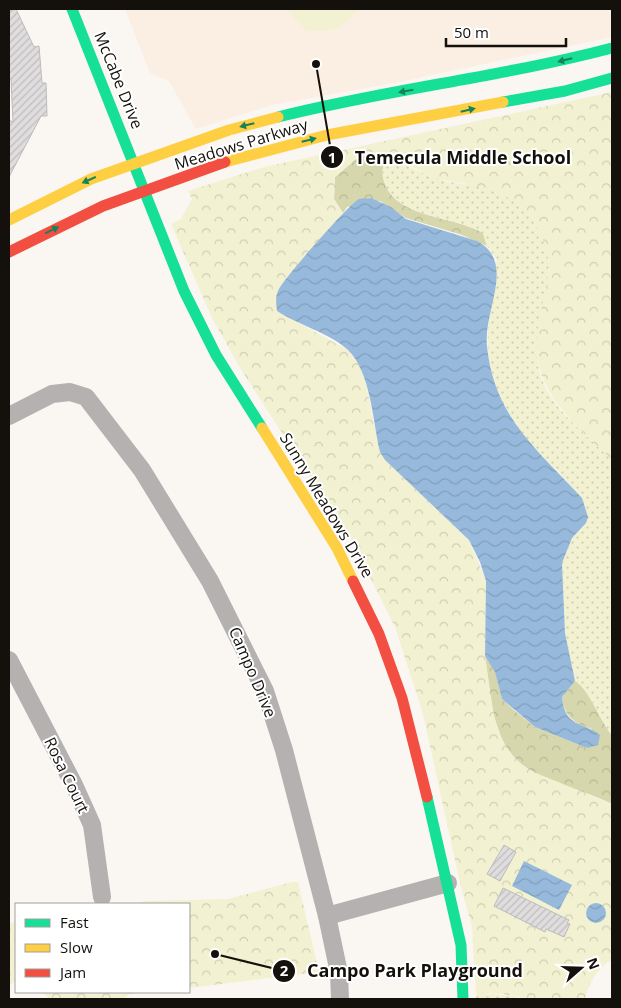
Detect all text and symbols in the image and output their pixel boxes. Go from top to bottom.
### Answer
scale bar [446,15,566,47]
text: 50 m [454,22,489,42]
street label: McCabe Drive [89,28,149,132]
one-way arrow [558,56,573,64]
one-way arrow [397,88,413,96]
one-way arrow [461,106,476,114]
street label: Meadows Parkway [172,113,311,175]
one-way arrow [239,121,254,129]
one-way arrow [301,136,316,144]
callout: Temecula Middle School [320,141,581,174]
text: Temecula Middle School [355,145,571,169]
text: 1 [328,147,336,167]
one-way arrow [82,177,96,185]
one-way arrow [45,226,60,235]
street label: Sunny Meadows Drive [275,428,379,582]
street label: Campo Drive [224,623,282,721]
street label: Rosa Court [39,733,95,817]
legend [15,903,190,993]
text: Fast [60,912,89,932]
text: Slow [60,937,93,957]
north arrow [556,943,606,993]
callout: Campo Park Playground [272,954,532,987]
text: N [583,955,605,972]
text: Campo Park Playground [307,958,523,982]
text: 2 [280,960,289,980]
text: Jam [58,962,86,982]

